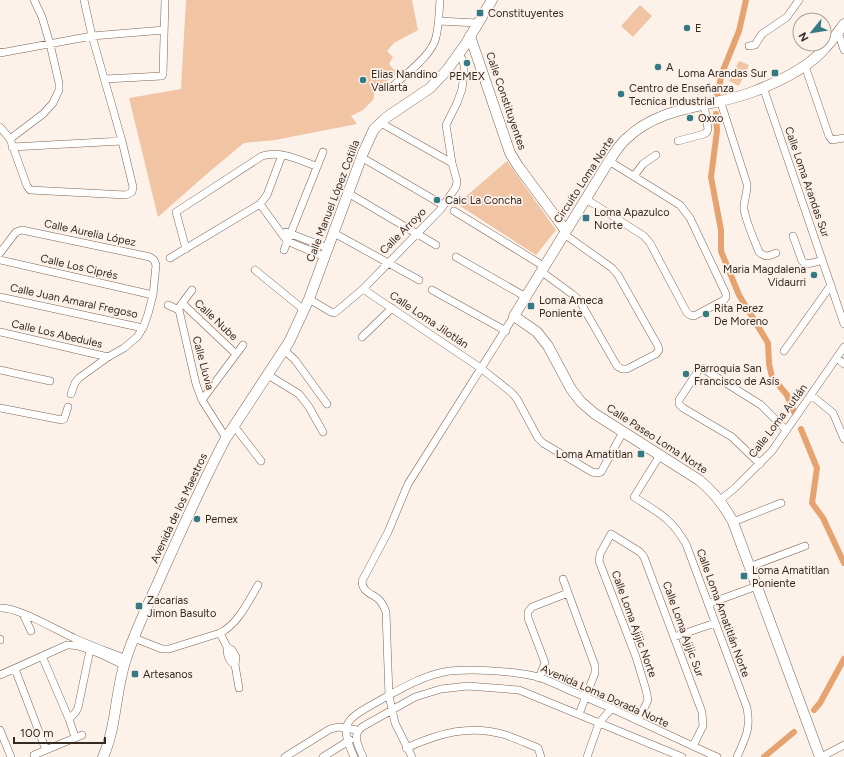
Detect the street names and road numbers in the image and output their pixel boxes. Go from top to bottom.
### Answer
street label: Calle Constituyentes [483,50,529,152]
street label: Calle Loma Arandas Sur [782,125,832,239]
street label: Circuito Loma Norte [551,134,617,226]
street label: Calle Manuel López Cotilla [304,138,362,264]
street label: Calle Arroyo [377,205,429,257]
street label: Calle Aurelia López [43,217,137,249]
street label: Calle Los Ciprés [39,252,119,282]
street label: Calle Juan Amaral Fregoso [9,281,139,321]
street label: Calle Loma Jilotlán [387,289,471,351]
street label: Calle Nube [192,297,240,343]
street label: Calle Los Abedules [10,317,104,351]
street label: Calle Lluvia [190,335,216,391]
street label: Calle Loma Autlán [746,382,810,460]
street label: Calle Paseo Loma Norte [604,401,710,477]
street label: Avenida de los Maestros [148,451,210,565]
street label: Calle Loma Amatitlán Norte [694,547,752,679]
street label: Calle Loma Ajijic Norte [609,569,659,679]
street label: Calle Loma Ajijic Sur [660,579,706,679]
street label: Avenida Loma Dorada Norte [539,662,671,730]

